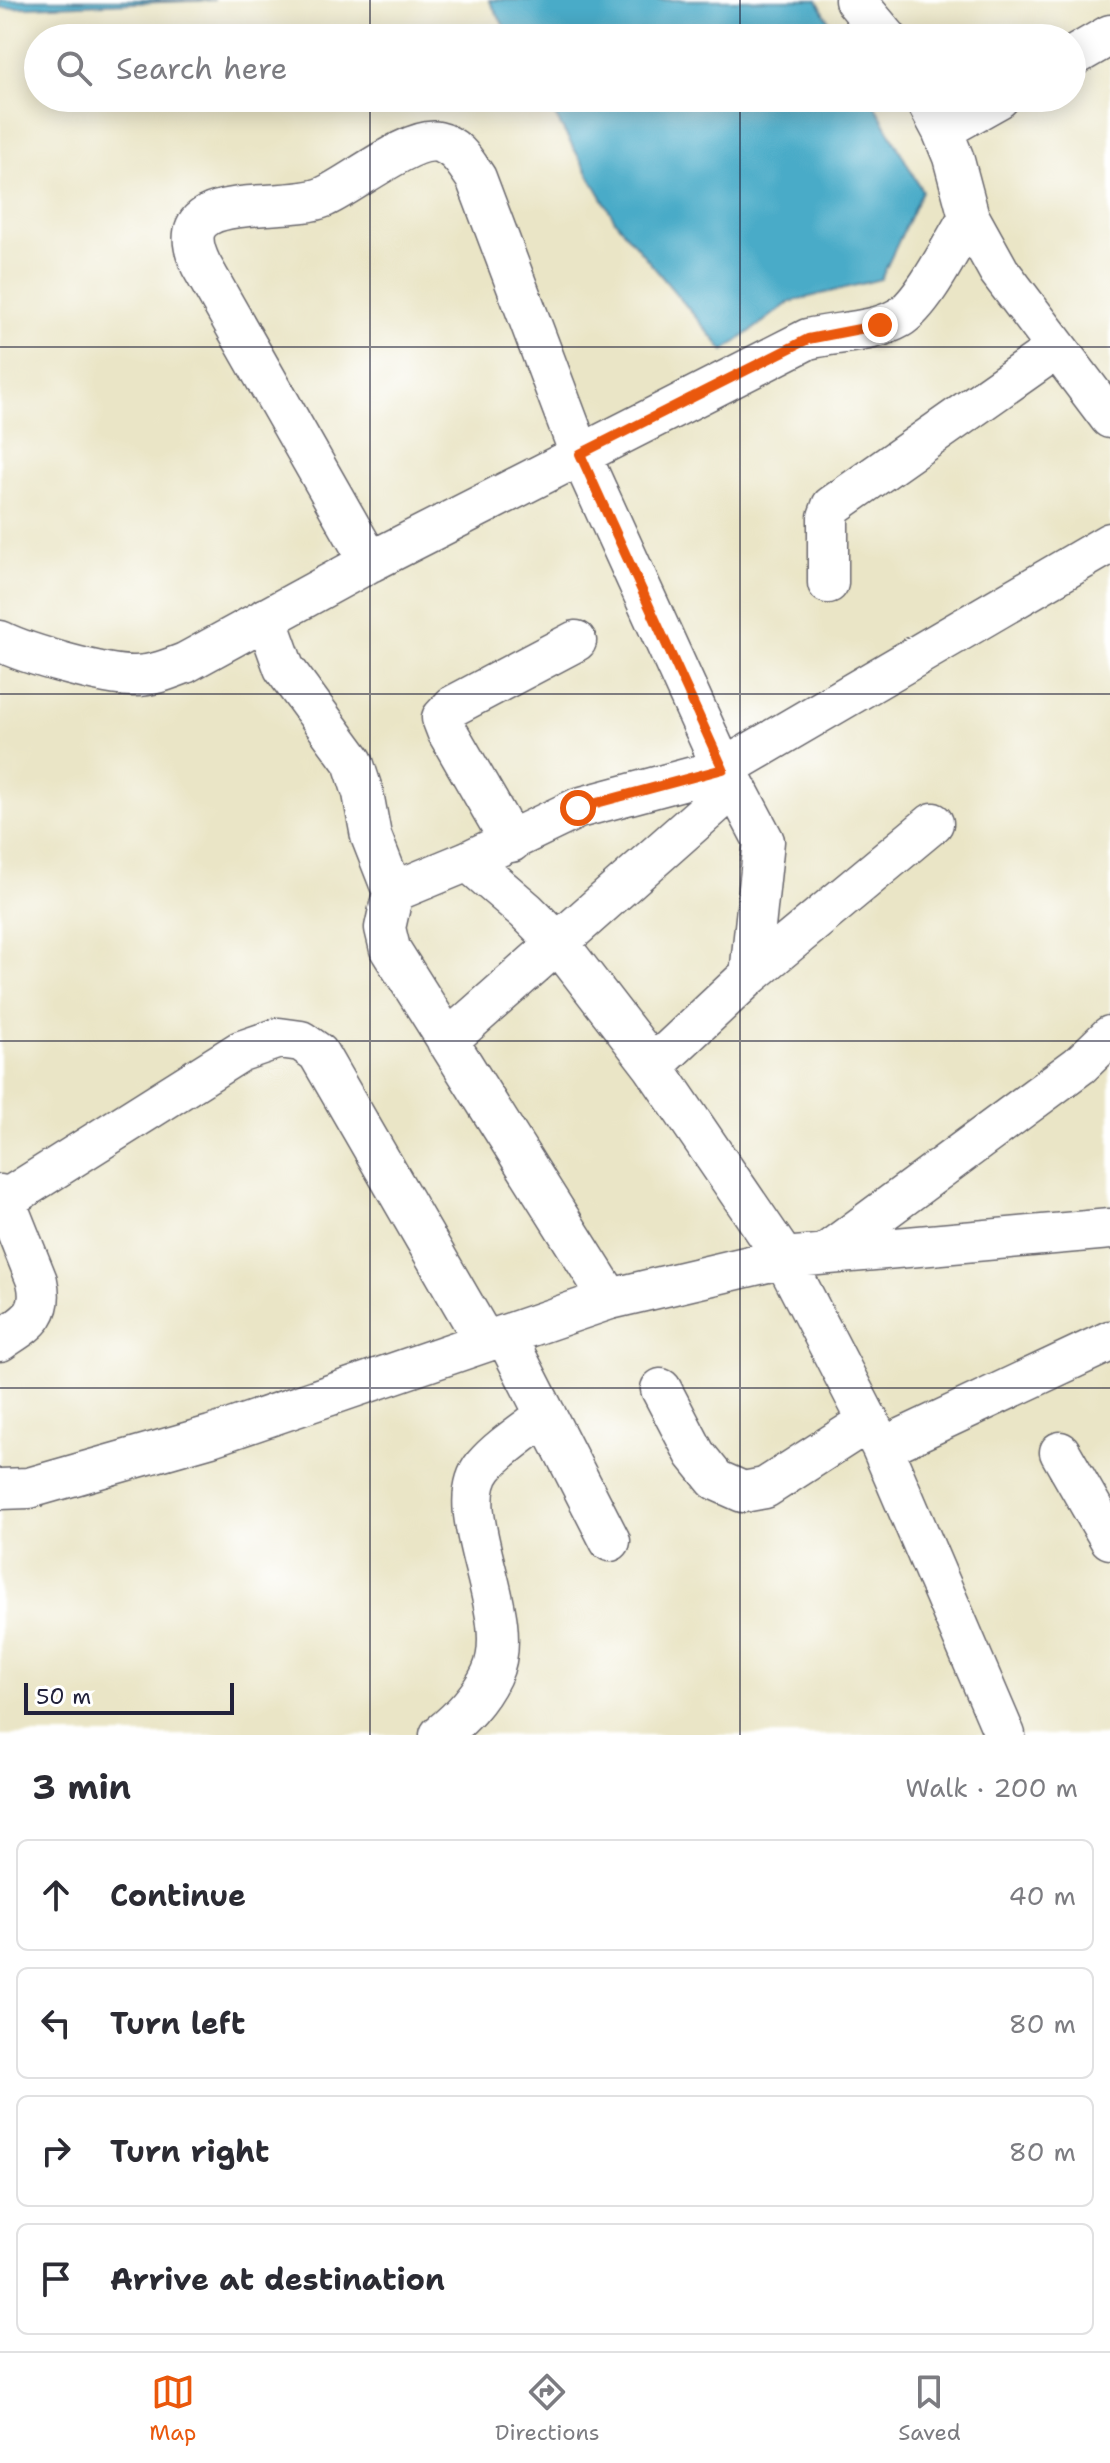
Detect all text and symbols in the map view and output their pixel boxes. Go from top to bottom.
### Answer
search box [24,24,1086,112]
icon: search [52,46,96,90]
text: Search here [116,48,287,89]
route end [862,307,898,343]
route start [560,790,596,826]
scale bar [24,1679,234,1715]
text: 50 m [36,1682,91,1711]
text: 3 min [32,1764,131,1810]
text: Walk · 200 m [905,1770,1078,1805]
icon: ahead [34,1873,78,1917]
text: Continue [110,1875,246,1916]
text: 40 m [1009,1878,1076,1913]
icon: left [34,2001,78,2045]
text: Turn left [110,2003,245,2044]
text: 80 m [1009,2006,1076,2041]
icon: right [34,2129,78,2173]
text: Turn right [110,2131,269,2172]
text: 80 m [1009,2134,1076,2169]
icon: arrive [34,2257,78,2301]
text: Arrive at destination [110,2259,445,2300]
tab: Map [149,2370,196,2447]
tab: Directions [495,2370,600,2447]
tab: Saved [898,2370,961,2447]

